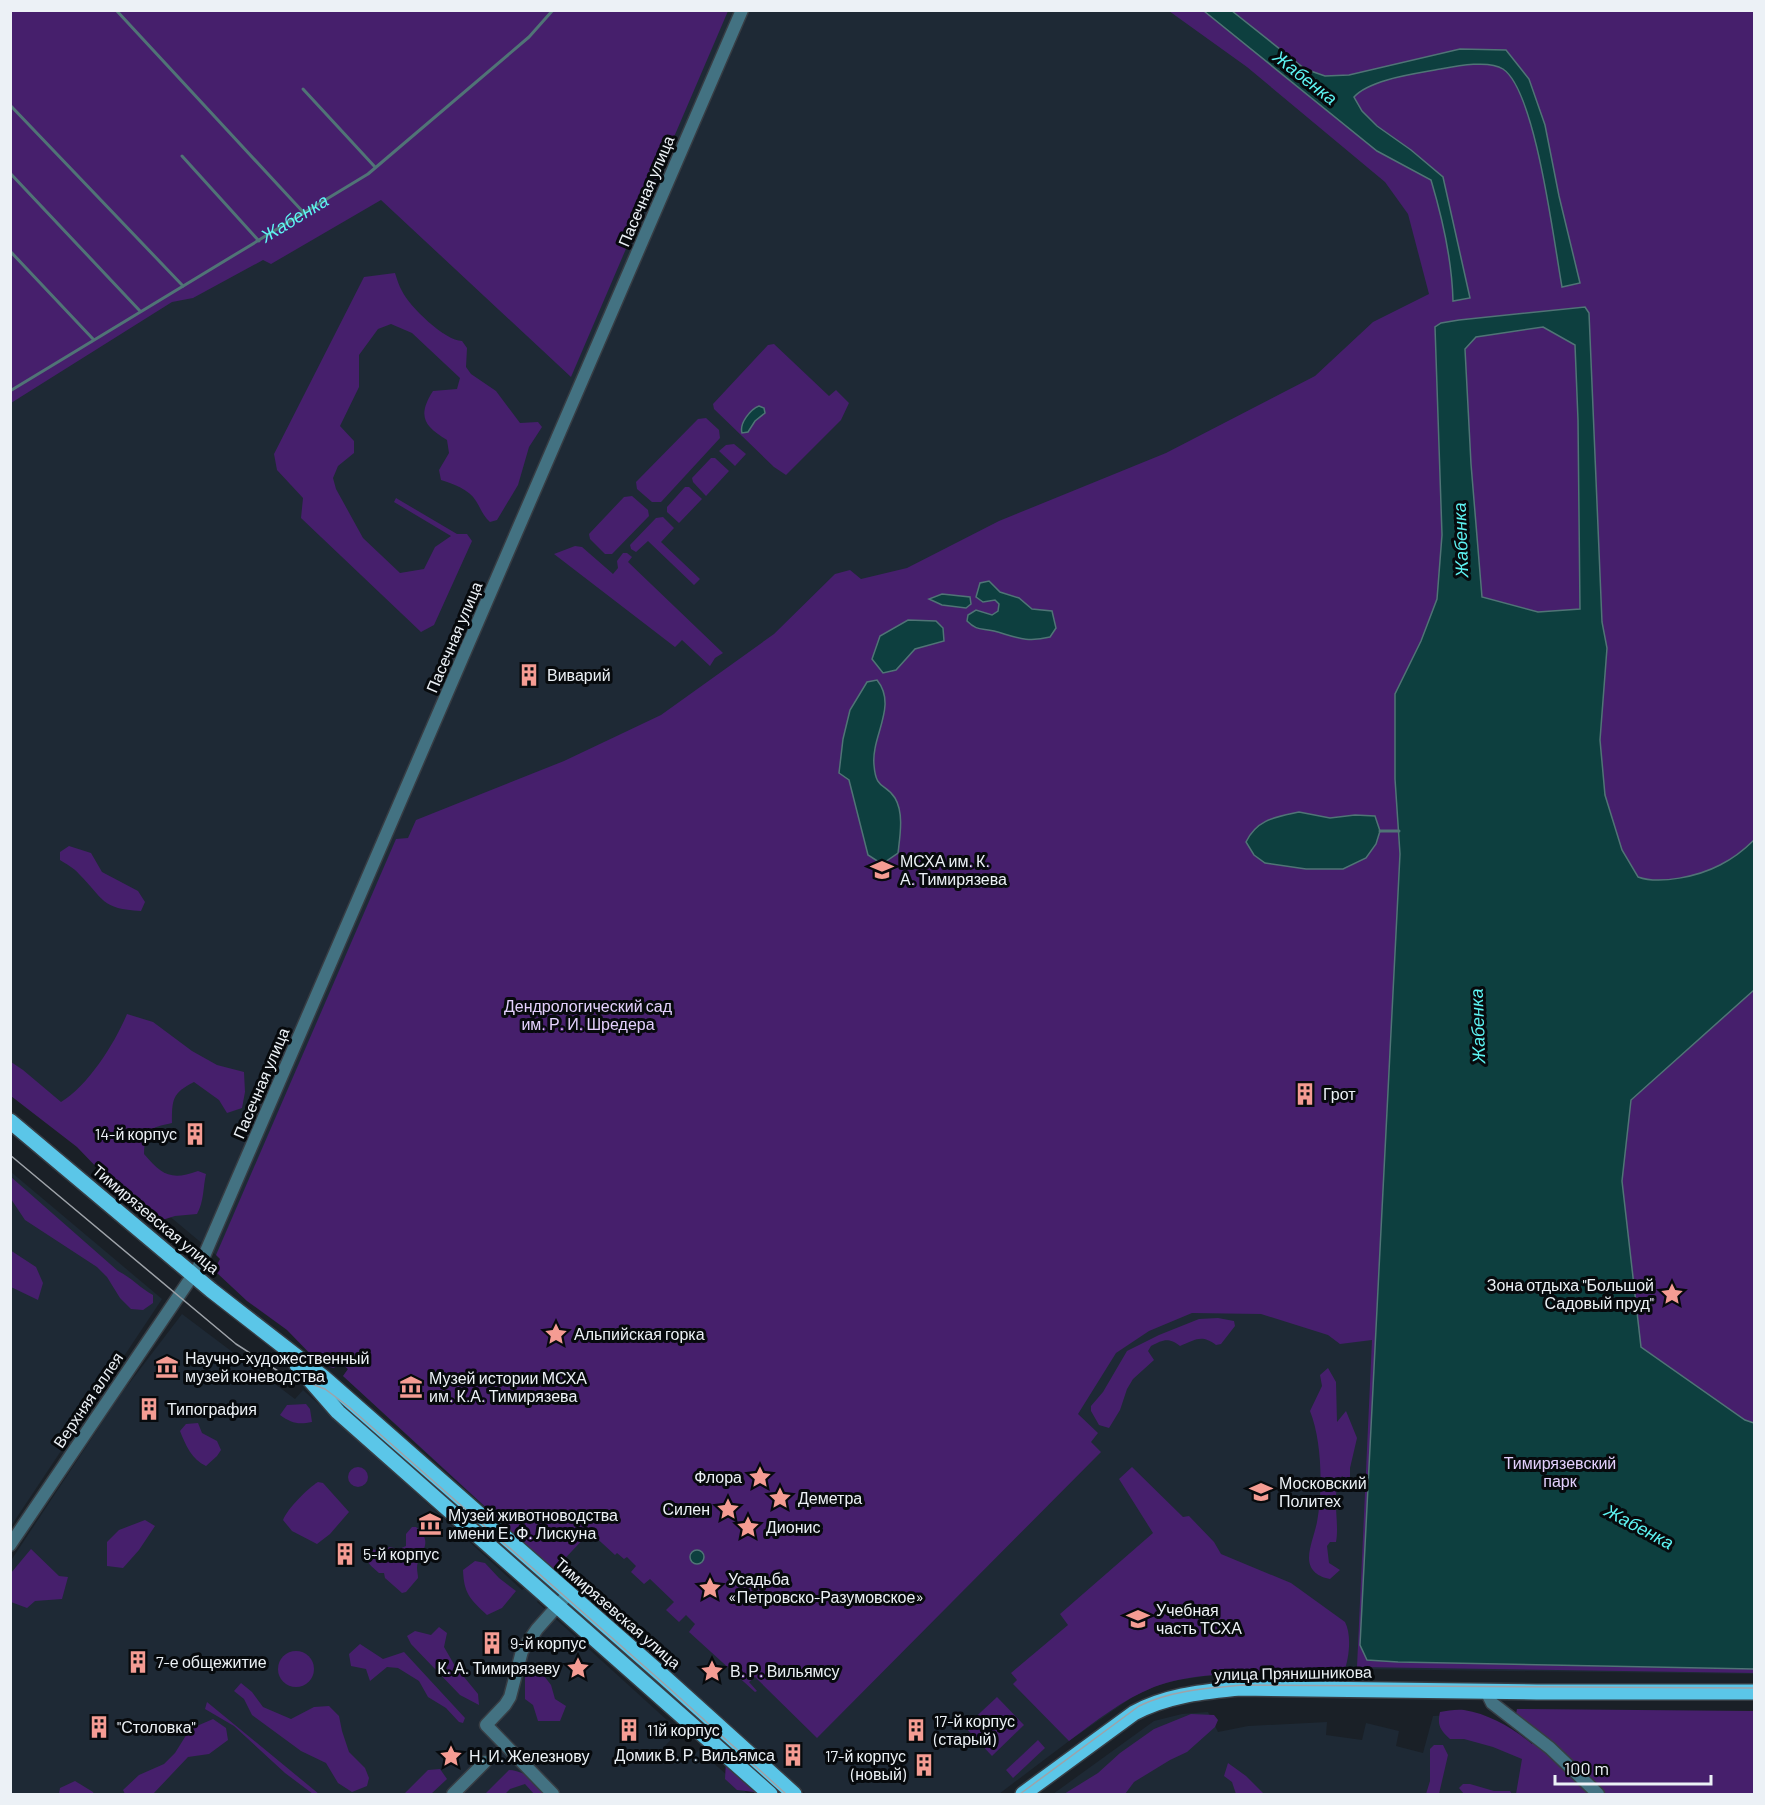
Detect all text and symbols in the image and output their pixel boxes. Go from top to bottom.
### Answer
water label: Жабенка [1268,45,1342,109]
street label: Пасечная улица [614,132,678,249]
water label: Жабенка [256,189,332,247]
water label: Жабенка [1448,502,1472,579]
street label: Пасечная улица [422,578,486,695]
building icon: Виварий [516,662,542,688]
place label: Виварий [547,665,611,684]
place label: МСХА им. К. А. Тимирязева [900,851,1007,888]
school or university icon: МСХА им. К. А. Тимирязева [869,857,895,883]
water label: Жабенка [1465,988,1489,1065]
park label: Дендрологический сад им. Р. И. Шредера [504,996,673,1033]
street label: Пасечная улица [229,1024,293,1141]
building icon: Грот [1292,1081,1318,1107]
place label: Грот [1323,1084,1356,1103]
building icon: 14-й корпус [182,1121,208,1147]
place label: 14-й корпус [95,1124,177,1143]
street label: Тимирязевская улица [89,1160,224,1277]
place label: Зона отдыха "Большой Садовый пруд" [1487,1275,1654,1312]
place icon: Зона отдыха "Большой Садовый пруд" [1659,1281,1685,1307]
place icon: Альпийская горка [543,1321,569,1347]
place label: Альпийская горка [574,1324,705,1343]
street label: Верхняя аллея [49,1348,126,1451]
place label: Научно-художественный музей коневодства [185,1348,369,1385]
museum icon: Научно-художественный музей коневодства [154,1354,180,1380]
place label: Музей истории МСХА им. К.А. Тимирязева [429,1368,587,1405]
museum icon: Музей истории МСХА им. К.А. Тимирязева [398,1374,424,1400]
building icon: Типография [136,1396,162,1422]
place label: Типография [167,1399,257,1418]
park label: Тимирязевский парк [1504,1453,1616,1490]
place icon: Флора [747,1464,773,1490]
place label: Флора [694,1467,742,1486]
place label: Московский Политех [1279,1473,1367,1510]
school or university icon: Московский Политех [1248,1479,1274,1505]
place icon: Деметра [767,1485,793,1511]
place label: Деметра [798,1488,862,1507]
place icon: Силен [715,1496,741,1522]
water label: Жабенка [1600,1498,1678,1553]
place label: Силен [662,1499,710,1518]
place label: Музей животноводства имени Е. Ф. Лискуна [448,1505,618,1542]
museum icon: Музей животноводства имени Е. Ф. Лискуна [417,1511,443,1537]
place icon: Дионис [735,1514,761,1540]
place label: Дионис [766,1517,820,1536]
building icon: 5-й корпус [332,1541,358,1567]
place label: 5-й корпус [363,1544,439,1563]
street label: Тимирязевская улица [552,1553,685,1672]
place label: Усадьба «Петровско-Разумовское» [728,1569,924,1606]
place icon: Усадьба «Петровско-Разумовское» [697,1575,723,1601]
place label: Учебная часть ТСХА [1156,1600,1242,1637]
school or university icon: Учебная часть ТСХА [1125,1606,1151,1632]
building icon: 9-й корпус [479,1630,505,1656]
place label: 9-й корпус [510,1633,586,1652]
building icon: 7-е общежитие [125,1649,151,1675]
place label: 7-е общежитие [156,1652,267,1671]
place icon: К. А. Тимирязеву [565,1655,591,1681]
place label: К. А. Тимирязеву [437,1658,560,1677]
place icon: В. Р. Вильямсу [699,1658,725,1684]
place label: В. Р. Вильямсу [730,1661,840,1680]
street label: улица Прянишникова [1214,1662,1372,1683]
place label: 17-й корпус (старый) [933,1711,1015,1748]
building icon: "Столовка" [86,1714,112,1740]
place label: "Столовка" [117,1717,196,1736]
building icon: 11й корпус [616,1717,642,1743]
building icon: 17-й корпус (старый) [903,1717,929,1743]
place label: 11й корпус [647,1720,720,1739]
building icon: Домик В. Р. Вильямса [780,1742,806,1768]
place icon: Н. И. Железнову [438,1743,464,1769]
place label: Домик В. Р. Вильямса [614,1745,775,1764]
place label: Н. И. Железнову [469,1746,589,1765]
place label: 17-й корпус (новый) [825,1746,907,1783]
scale bar [1555,1748,1711,1786]
building icon: 17-й корпус (новый) [911,1752,937,1778]
text: 100 m [1564,1757,1609,1779]

